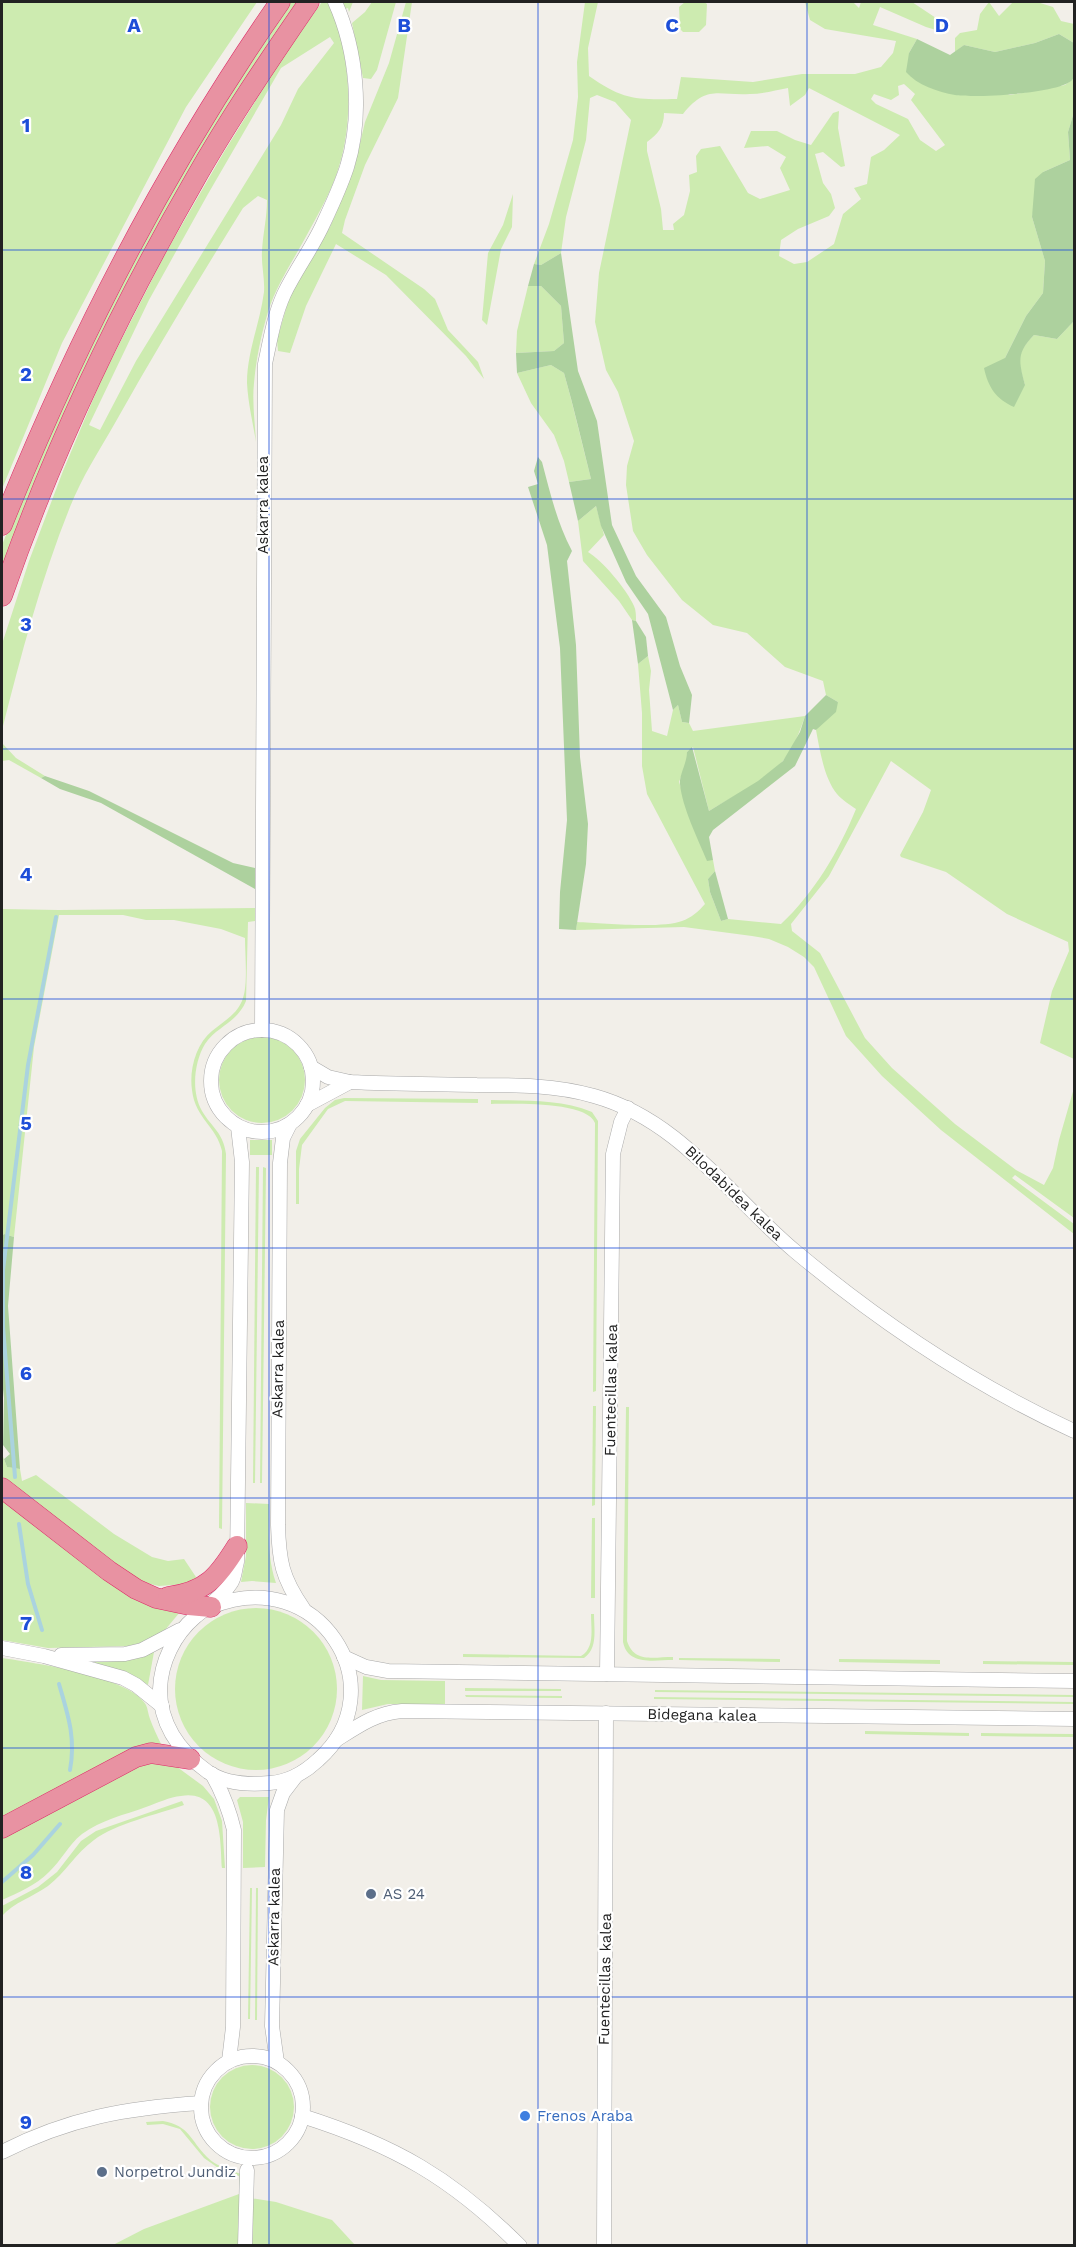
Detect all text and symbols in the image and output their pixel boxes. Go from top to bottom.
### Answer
text: A [127,13,141,37]
text: B [397,13,411,37]
text: C [665,13,679,37]
text: D [935,13,949,37]
text: 1 [22,113,30,137]
text: 2 [20,362,32,386]
street label: Askarra kalea [254,455,272,554]
text: 3 [20,612,32,636]
text: 4 [20,862,33,886]
text: 5 [20,1111,32,1135]
street label: Bilodabidea kalea [682,1142,787,1244]
street label: Askarra kalea [268,1319,288,1418]
street label: Fuentecillas kalea [601,1323,621,1456]
text: 6 [20,1361,32,1385]
text: 7 [20,1611,32,1635]
street label: Bidegana kalea [647,1705,757,1725]
text: 8 [20,1860,32,1884]
street label: Askarra kalea [264,1867,284,1966]
place label: AS 24 [383,1885,425,1903]
marker: AS 24 [364,1887,378,1901]
street label: Fuentecillas kalea [595,1912,615,2045]
place label: Frenos Araba [537,2107,633,2125]
marker: Frenos Araba [518,2109,532,2123]
text: 9 [20,2110,32,2134]
place label: Norpetrol Jundiz [114,2163,236,2181]
marker: Norpetrol Jundiz [95,2165,109,2179]

